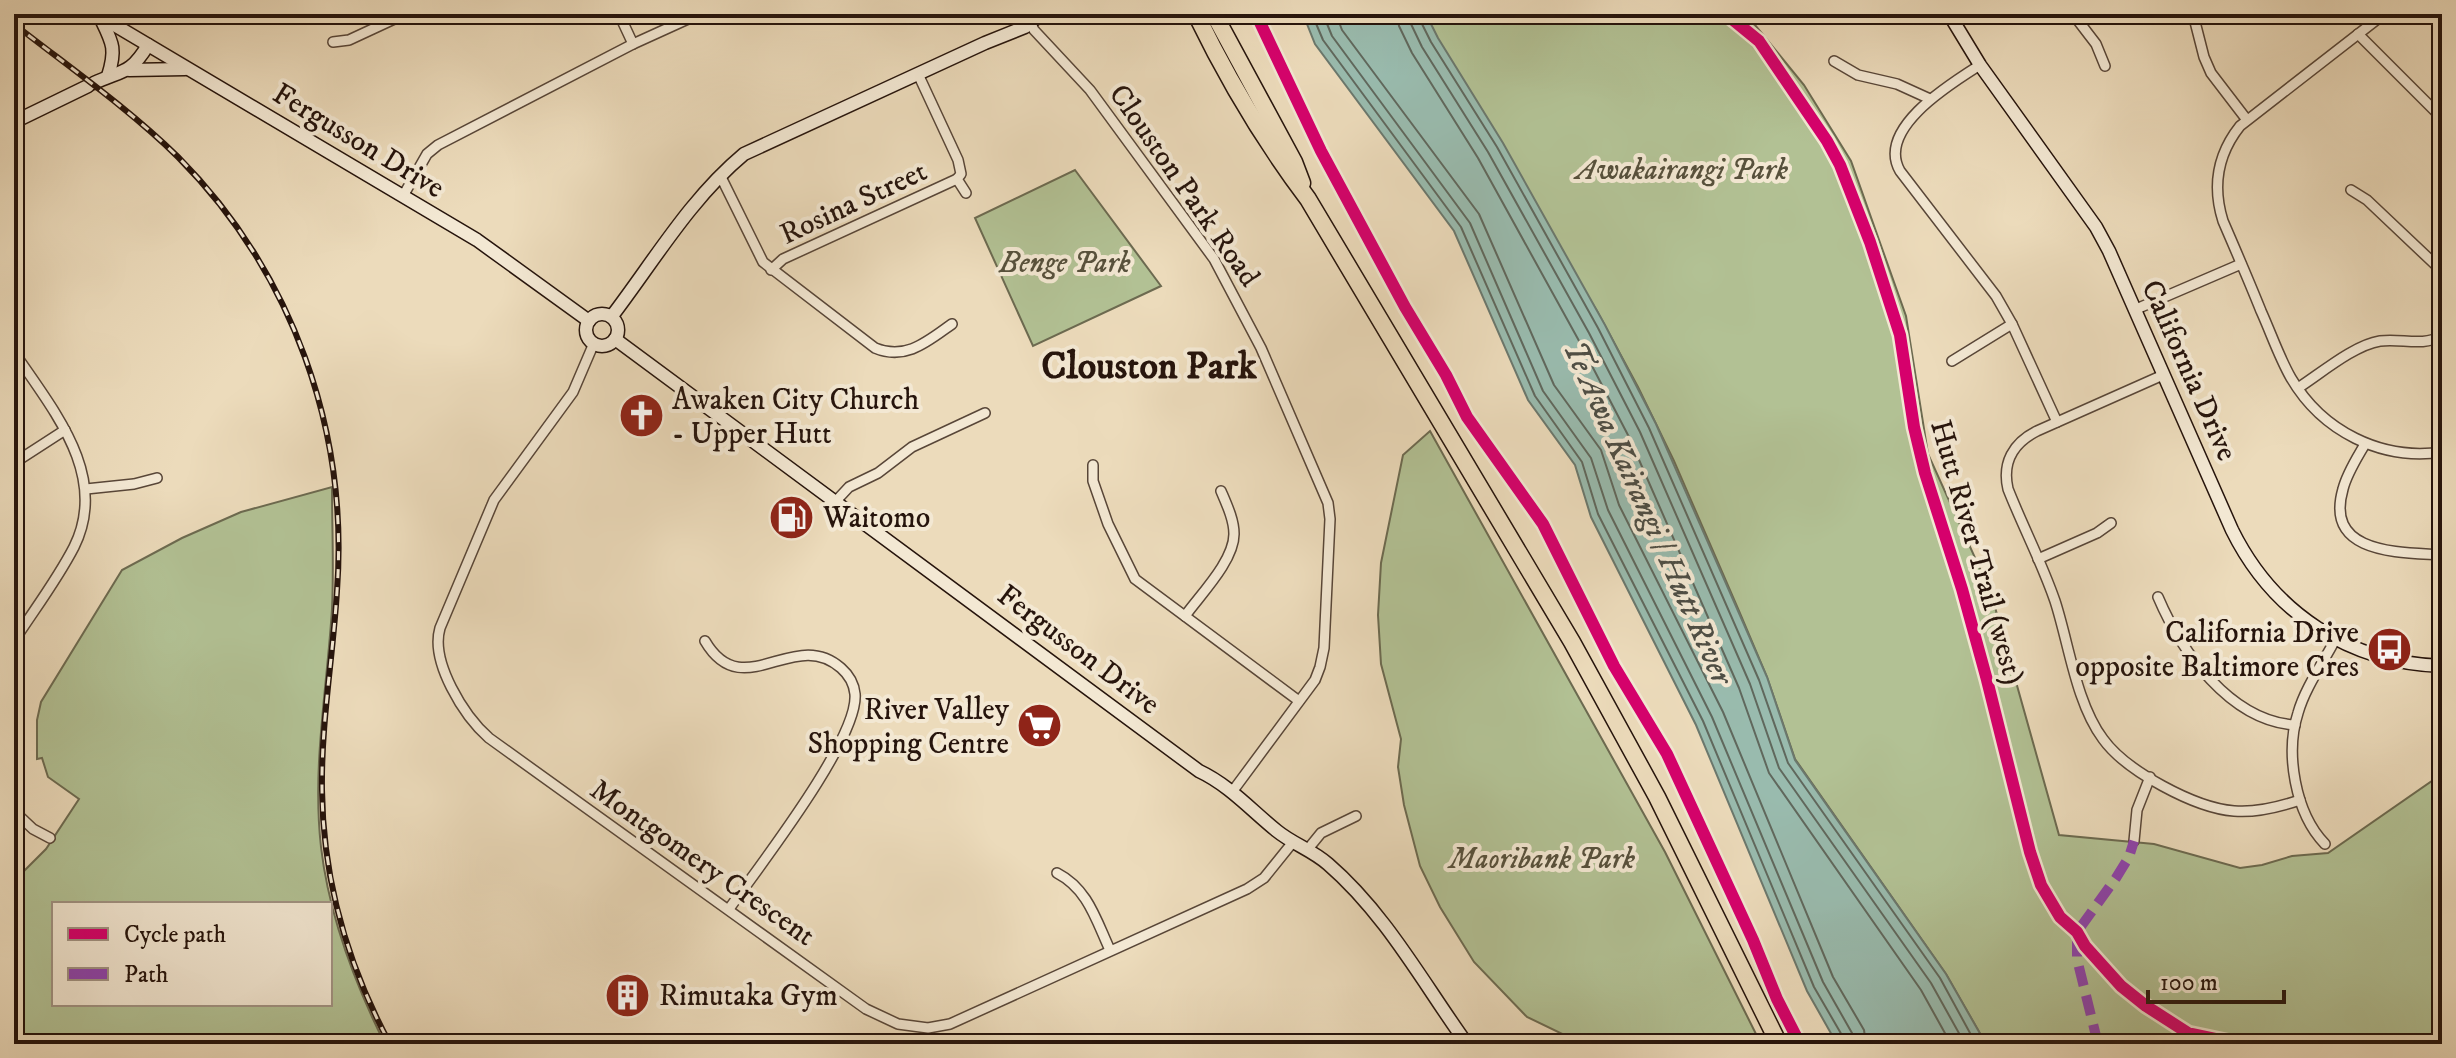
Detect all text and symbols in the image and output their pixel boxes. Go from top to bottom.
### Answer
street label: Fergusson Drive [266,76,451,207]
street label: Clouston Park Road [1100,77,1267,294]
park label: Awakairangi Park [1573,152,1789,189]
street label: Rosina Street [774,153,933,254]
park label: Benge Park [998,245,1131,282]
street label: California Drive [2132,275,2245,467]
water label: Te Awa Kairangi / Hutt River [1553,335,1742,693]
district label: Clouston Park [1041,343,1258,391]
place label: Awaken City Church - Upper Hutt [672,382,919,453]
church icon: Awaken City Church - Upper Hutt [617,392,665,440]
street label: Hutt River Trail (west) [1921,416,2032,689]
fuel station icon: Waitomo [768,493,816,541]
place label: Waitomo [822,500,930,537]
street label: Fergusson Drive [990,577,1167,723]
place label: California Drive opposite Baltimore Cres [2075,615,2359,686]
bus stop icon: California Drive opposite Baltimore Cres [2366,625,2414,673]
place label: River Valley Shopping Centre [807,692,1010,763]
supermarket icon: River Valley Shopping Centre [1016,702,1064,750]
street label: Montgomery Crescent [582,772,822,955]
park label: Maoribank Park [1447,841,1635,878]
legend [52,902,332,1006]
text: Cycle path [124,920,226,950]
scale bar [2148,954,2284,1004]
text: Path [124,960,169,990]
text: 100 m [2160,968,2218,998]
building icon: Rimutaka Gym [604,971,652,1019]
place label: Rimutaka Gym [659,978,838,1015]

